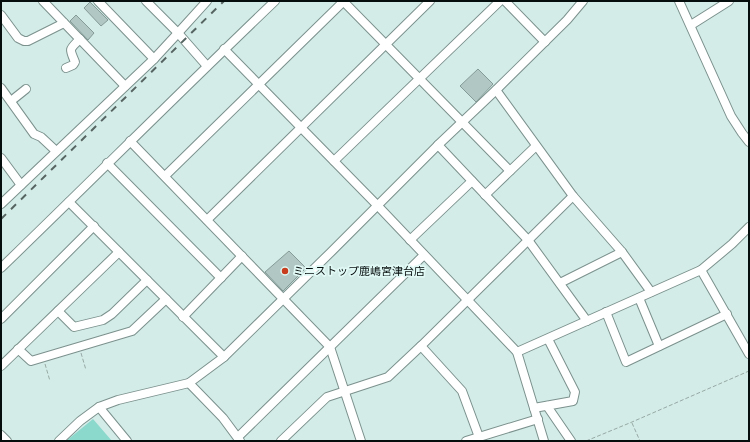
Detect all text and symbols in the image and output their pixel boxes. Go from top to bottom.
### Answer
place label: ミニストップ鹿嶋宮津台店 [293,264,425,278]
marker: ミニストップ鹿嶋宮津台店 [280,266,290,276]

